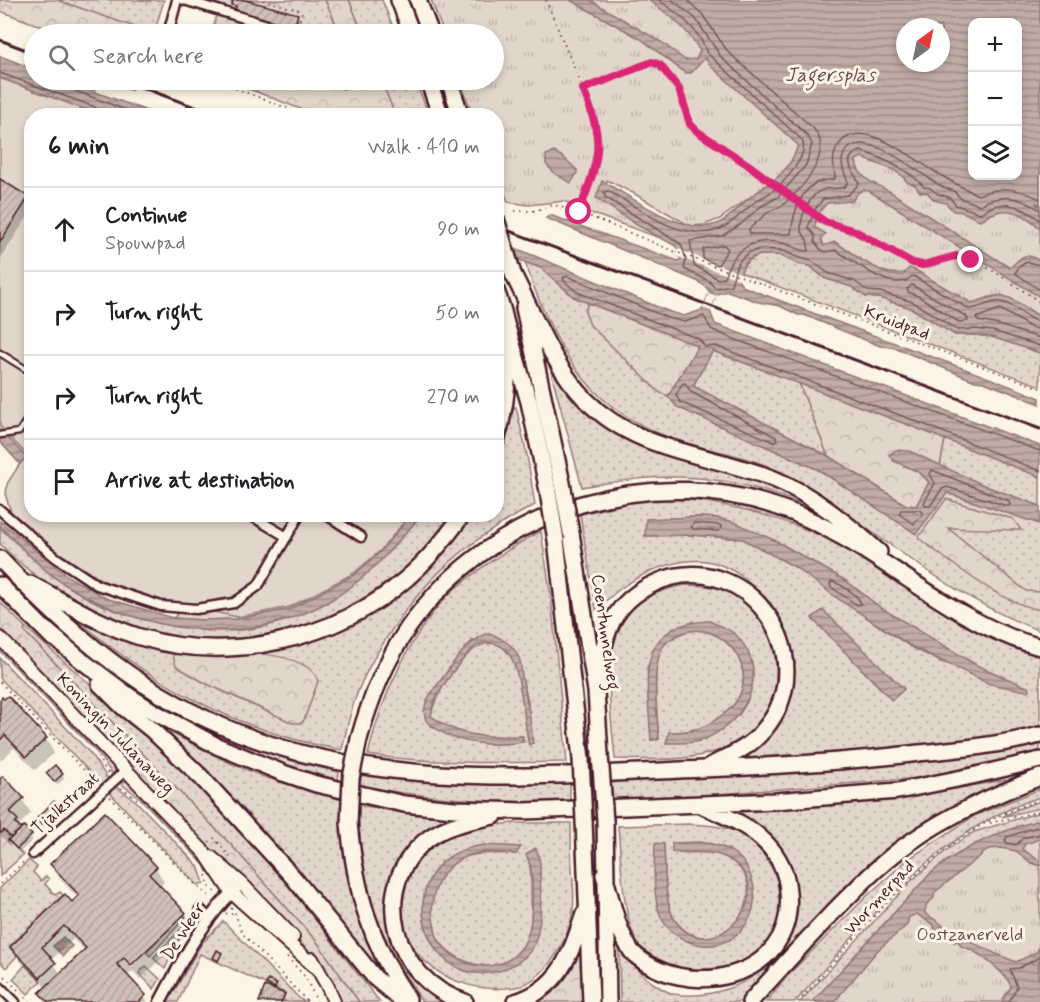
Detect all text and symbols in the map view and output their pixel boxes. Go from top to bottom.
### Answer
north arrow [896,18,950,72]
map controls [968,18,1022,180]
button: + [968,18,1022,72]
search box [24,24,504,90]
icon: search [45,41,78,74]
text: Search here [93,43,204,71]
water label: Jagersplas [785,62,877,91]
button: − [968,72,1022,126]
button: layers [968,126,1022,180]
text: 6 min [48,130,110,164]
text: Walk · 410 m [368,134,480,161]
route start [565,198,591,224]
text: Continue [105,202,187,230]
icon: ahead [48,213,81,246]
text: 90 m [437,216,480,243]
text: Spouwpad [105,230,185,257]
route end [957,246,983,272]
icon: right [48,297,81,330]
text: Turn right [105,299,203,327]
street label: Kruidpad [860,299,933,346]
text: 50 m [435,300,480,327]
icon: right [48,381,81,414]
text: Turn right [105,383,203,411]
text: 270 m [427,384,480,411]
icon: arrive [48,465,81,498]
text: Arrive at destination [105,467,295,495]
street label: Coentunnelweg [583,573,625,692]
street label: Koningin Julianaweg [50,668,180,801]
street label: Tjalkstraat [27,767,105,841]
street label: Wormerpad [839,855,921,940]
street label: De Weer [156,897,212,965]
park label: Oostzanerveld [917,923,1023,947]

